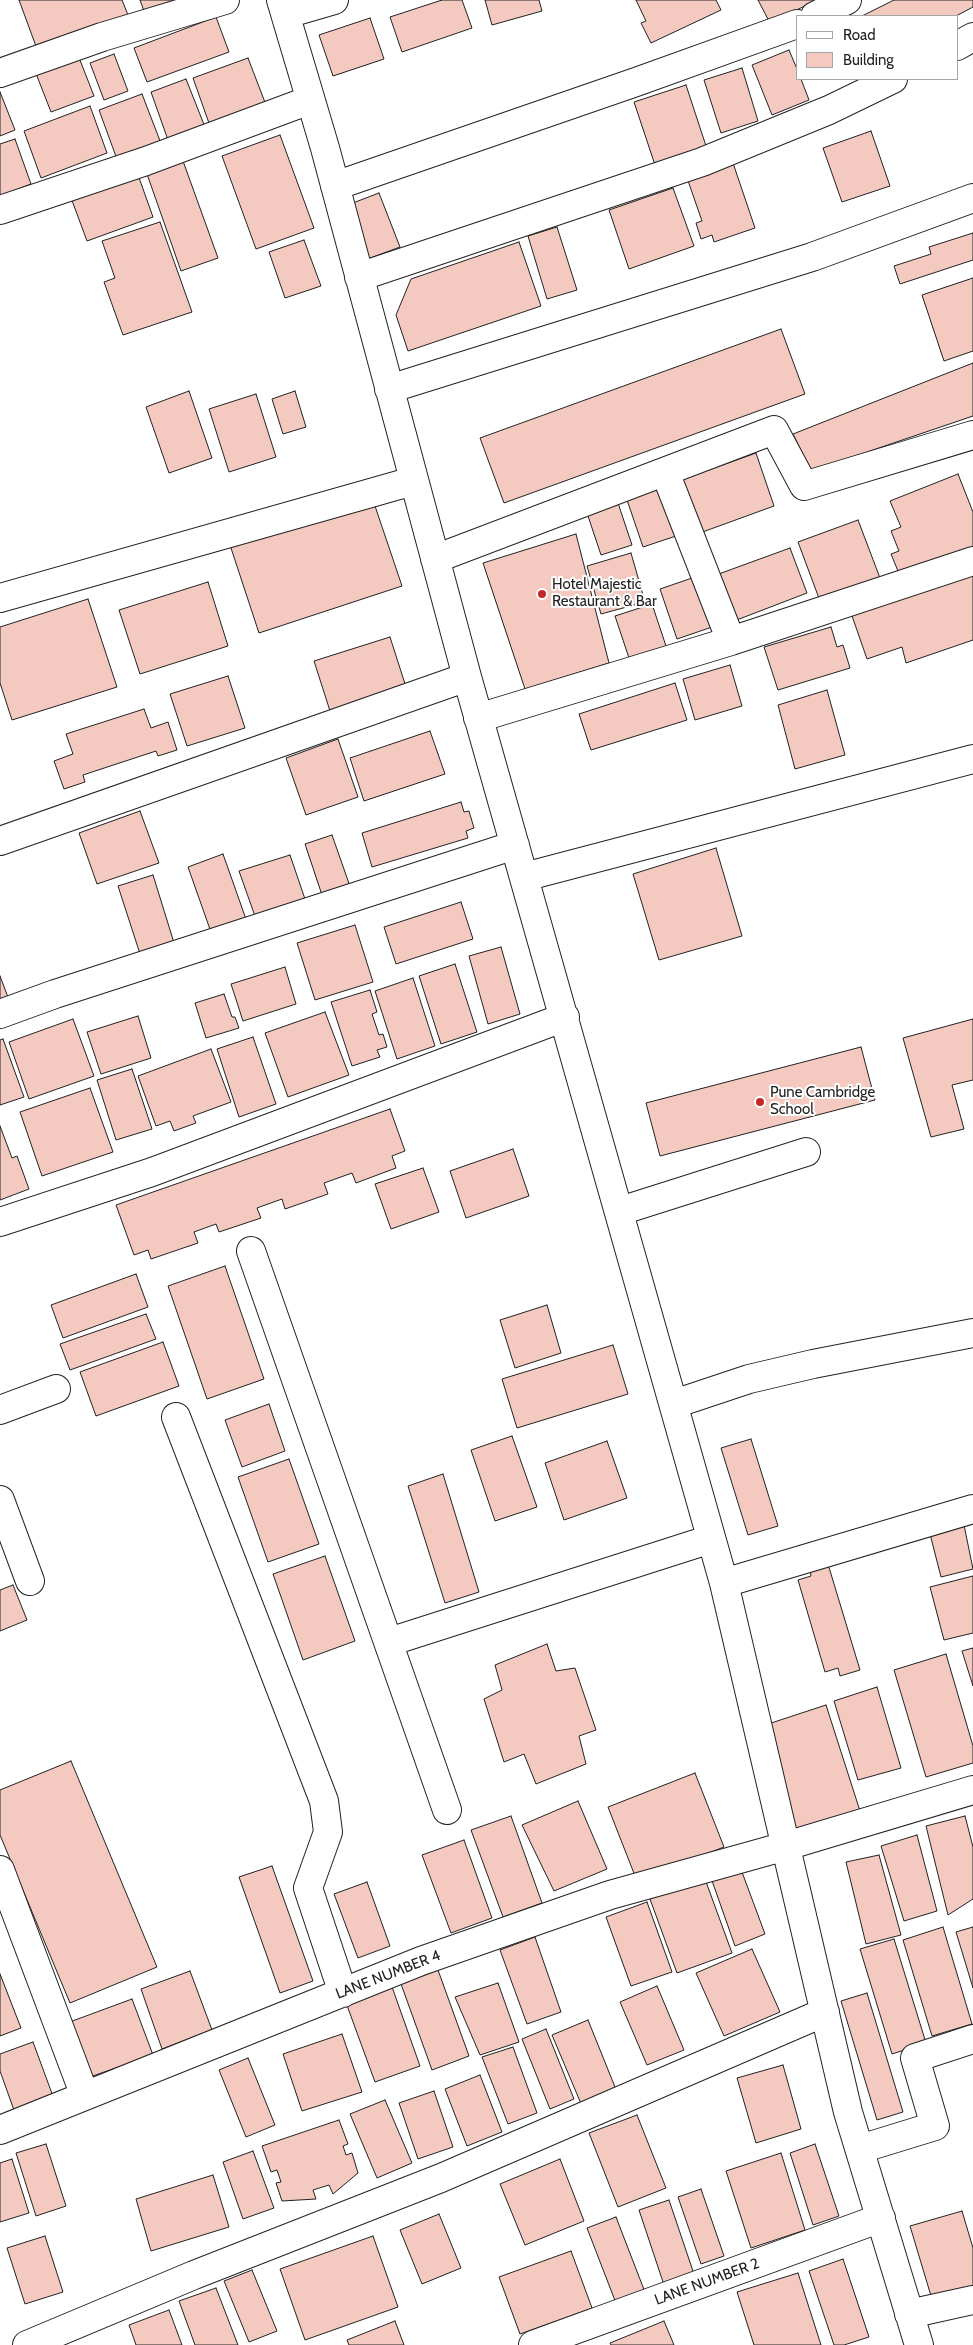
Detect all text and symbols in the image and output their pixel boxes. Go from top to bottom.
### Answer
legend [796,15,958,80]
text: Road [843,26,876,44]
text: Building [843,51,894,69]
place label: Hotel Majestic Restaurant & Bar [552,576,657,611]
marker: Hotel Majestic Restaurant & Bar [536,588,548,600]
place label: Pune Cambridge School [770,1084,875,1119]
marker: Pune Cambridge School [754,1096,766,1108]
street label: LANE NUMBER 4 [333,1947,443,2003]
street label: LANE NUMBER 2 [652,2255,762,2309]

